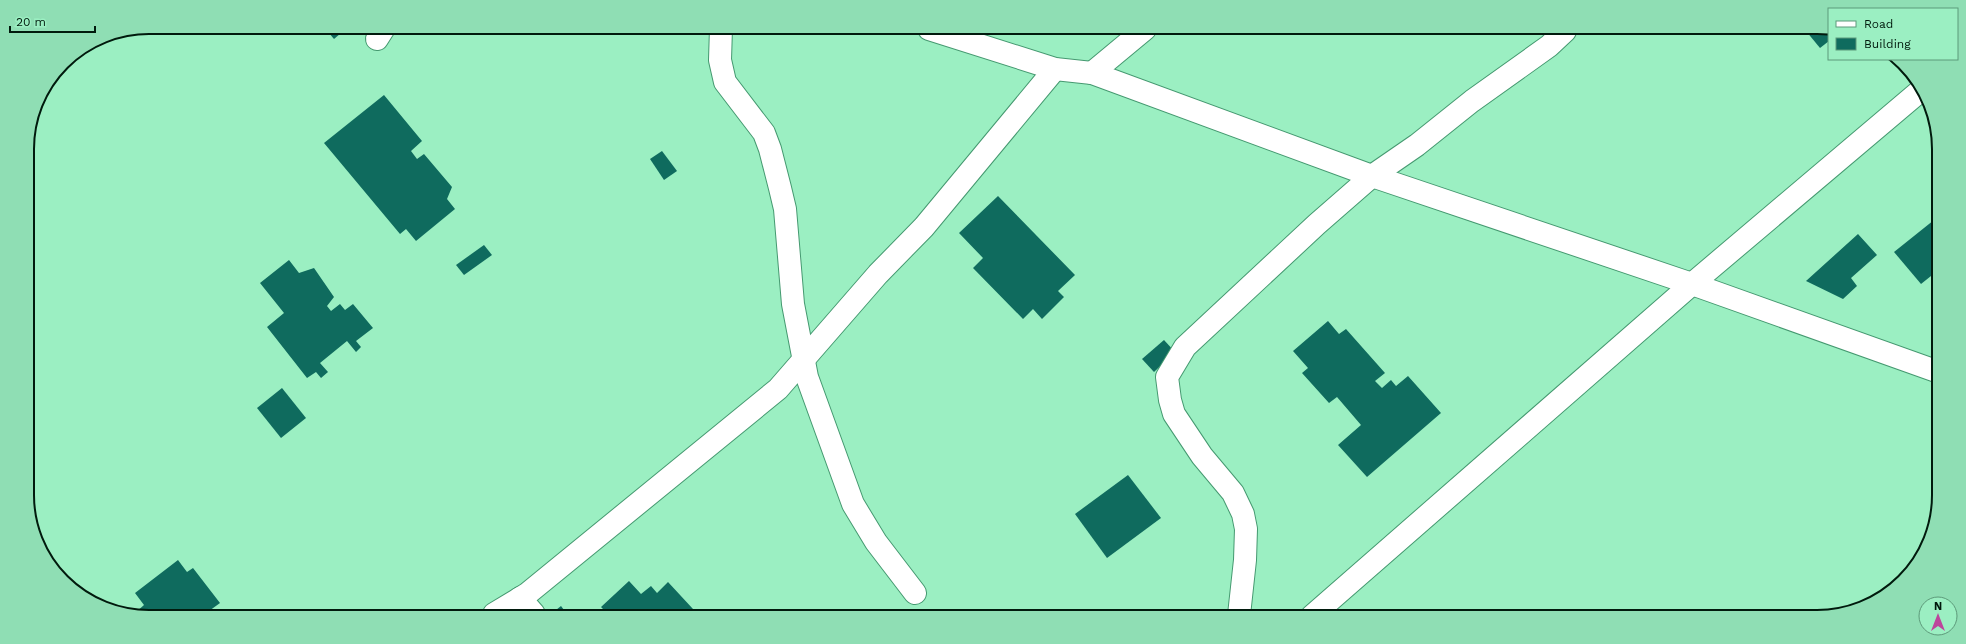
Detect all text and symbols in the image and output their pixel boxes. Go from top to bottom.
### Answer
scale bar [10,8,95,34]
legend [1828,8,1958,60]
text: 20 m [16,15,46,29]
text: Road [1864,17,1893,31]
text: Building [1864,37,1911,51]
north arrow [1918,596,1958,636]
text: N [1934,600,1942,613]

